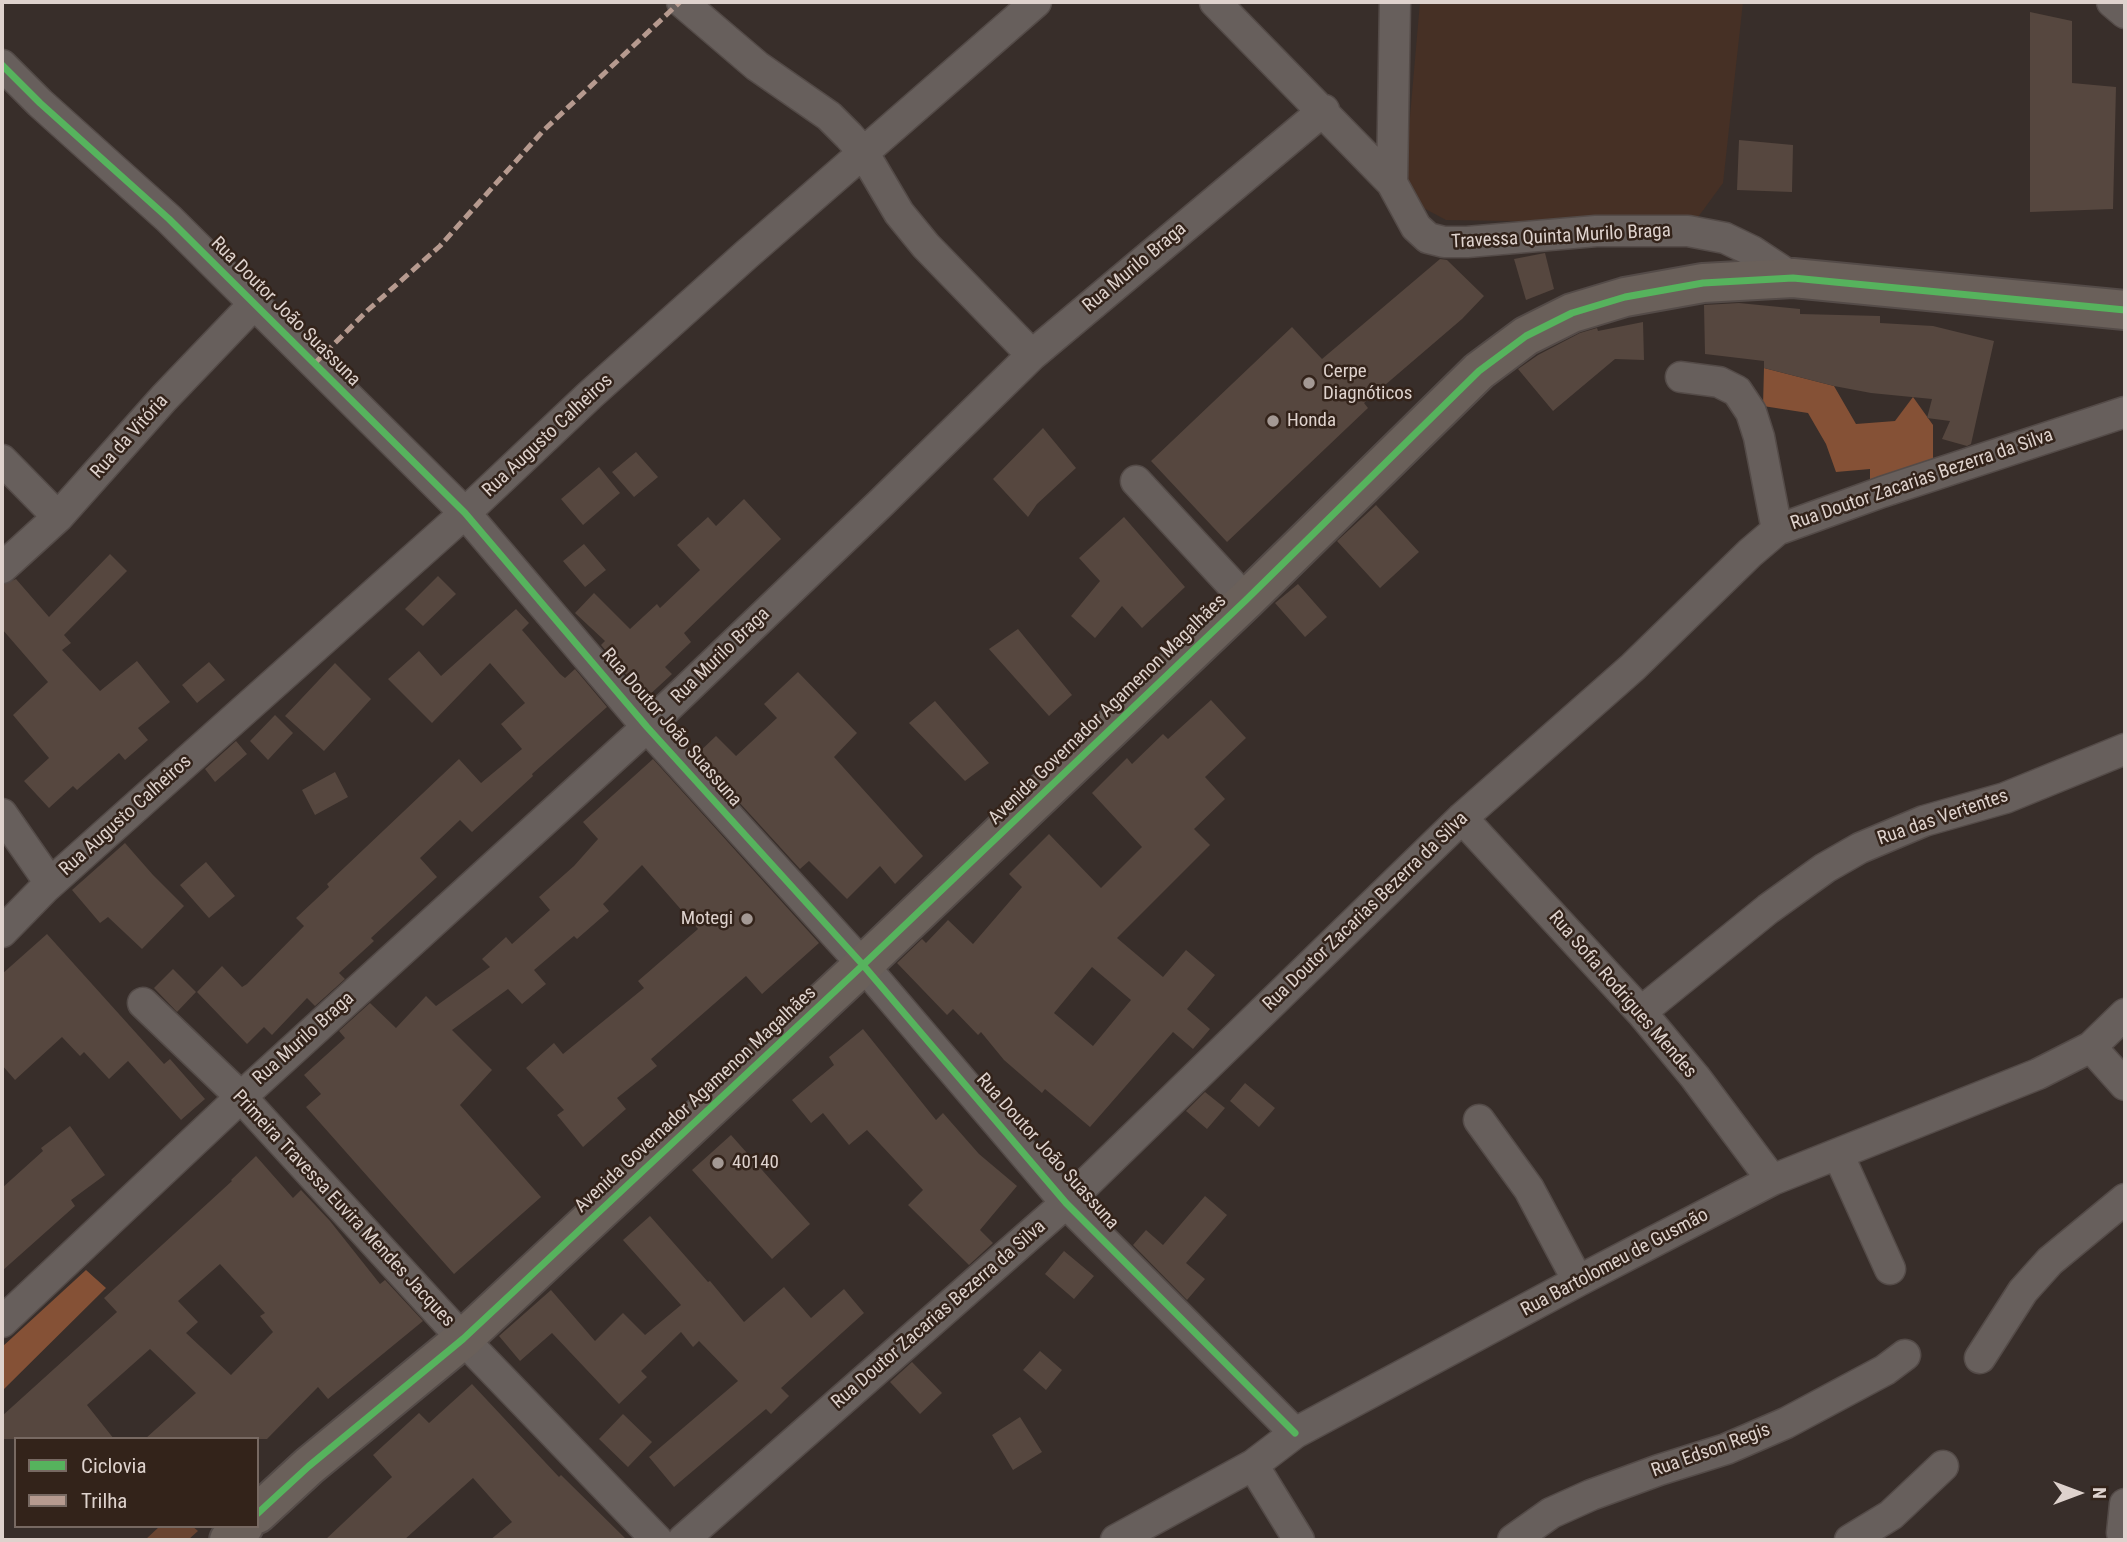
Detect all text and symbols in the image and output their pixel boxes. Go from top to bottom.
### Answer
street label: Rua Murilo Braga [1079,218,1191,318]
street label: Travessa Quinta Murilo Braga [1451,220,1671,254]
street label: Rua Doutor João Suassuna [205,232,365,392]
place label: Cerpe Diagnóticos [1323,361,1412,405]
street label: Rua Augusto Calheiros [478,370,618,502]
marker: Cerpe Diagnóticos [1301,375,1317,391]
street label: Rua da Vitória [86,390,174,484]
place label: Honda [1287,410,1336,432]
marker: Honda [1265,413,1281,429]
street label: Rua Doutor Zacarias Bezerra da Silva [1788,424,2056,536]
street label: Avenida Governador Agamenon Magalhães [984,590,1232,830]
street label: Rua Murilo Braga [667,603,775,709]
street label: Rua Doutor João Suassuna [596,644,746,812]
street label: Rua Augusto Calheiros [55,751,197,881]
street label: Rua das Vertentes [1875,785,2011,851]
street label: Rua Doutor Zacarias Bezerra da Silva [1259,808,1473,1016]
street label: Rua Sofia Rodrigues Mendes [1543,907,1701,1083]
place label: Motegi [681,908,733,930]
marker: Motegi [739,911,755,927]
street label: Avenida Governador Agamenon Magalhães [571,982,821,1218]
street label: Rua Murilo Braga [249,988,359,1090]
street label: Rua Doutor João Suassuna [971,1069,1123,1235]
street label: Primeira Travessa Euvira Mendes Jacques [227,1086,459,1332]
place label: 40140 [732,1152,779,1174]
marker: 40140 [710,1155,726,1171]
street label: Rua Bartolomeu de Gusmão [1517,1204,1713,1322]
street label: Rua Doutor Zacarias Bezerra da Silva [827,1216,1051,1414]
street label: Rua Edson Regis [1649,1419,1773,1483]
legend [14,1437,259,1528]
text: Ciclovia [81,1454,147,1478]
north arrow [2043,1458,2113,1528]
text: N [2088,1487,2111,1499]
text: Trilha [81,1489,127,1513]

